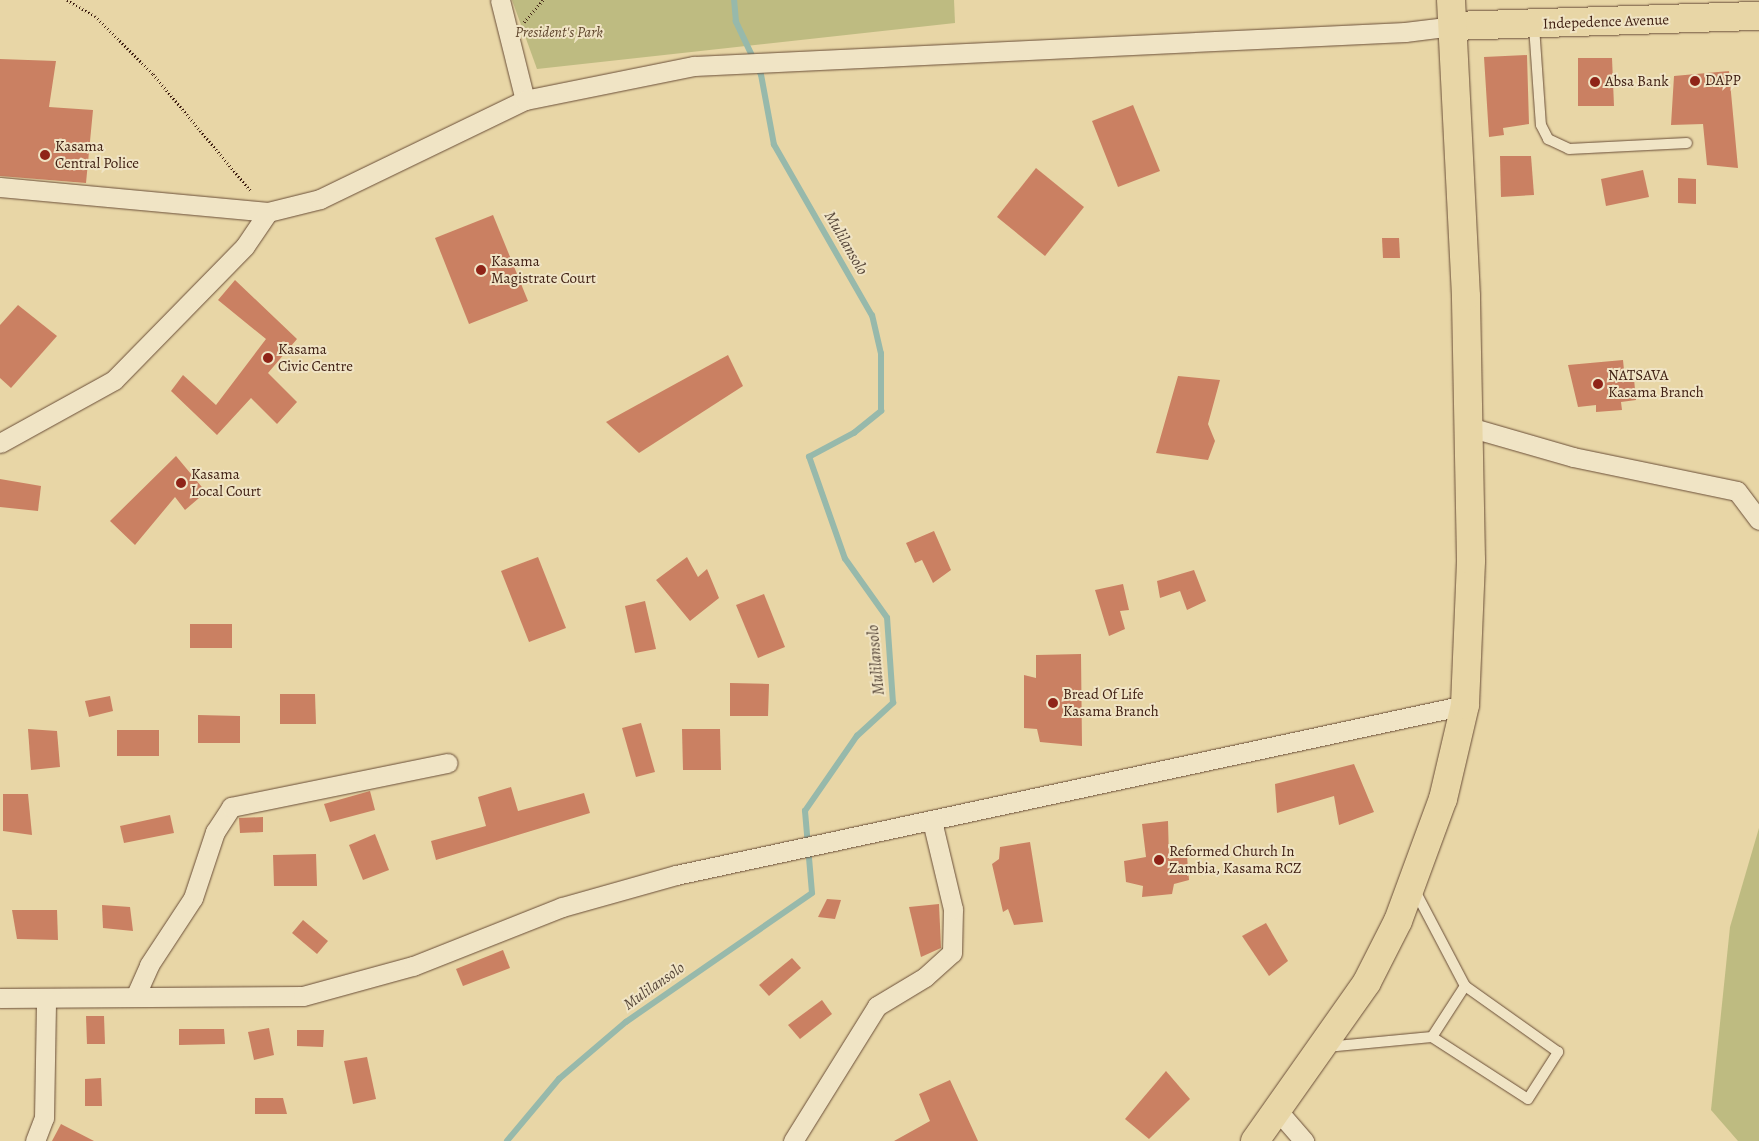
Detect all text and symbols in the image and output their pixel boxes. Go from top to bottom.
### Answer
street label: Indepedence Avenue [1543,11,1669,33]
park label: President's Park [515,24,603,42]
place label: DAPP [1705,72,1741,90]
place label: Absa Bank [1605,73,1669,91]
marker: DAPP [1689,75,1701,87]
marker: Absa Bank [1589,76,1601,88]
place label: Kasama Central Police [55,137,139,172]
marker: Kasama Central Police [39,149,51,161]
water label: Mulilansolo [820,208,872,278]
place label: Kasama Magistrate Court [491,252,596,287]
marker: Kasama Magistrate Court [475,264,487,276]
place label: Kasama Civic Centre [278,340,353,375]
marker: Kasama Civic Centre [262,352,274,364]
place label: NATSAVA Kasama Branch [1608,366,1704,401]
marker: NATSAVA Kasama Branch [1592,378,1604,390]
place label: Kasama Local Court [191,465,261,500]
marker: Kasama Local Court [175,477,187,489]
water label: Mulilansolo [863,624,889,696]
place label: Bread Of Life Kasama Branch [1063,685,1159,720]
marker: Bread Of Life Kasama Branch [1047,697,1059,709]
place label: Reformed Church In Zambia, Kasama RCZ [1169,842,1302,877]
marker: Reformed Church In Zambia, Kasama RCZ [1153,854,1165,866]
water label: Mulilansolo [620,958,688,1014]

